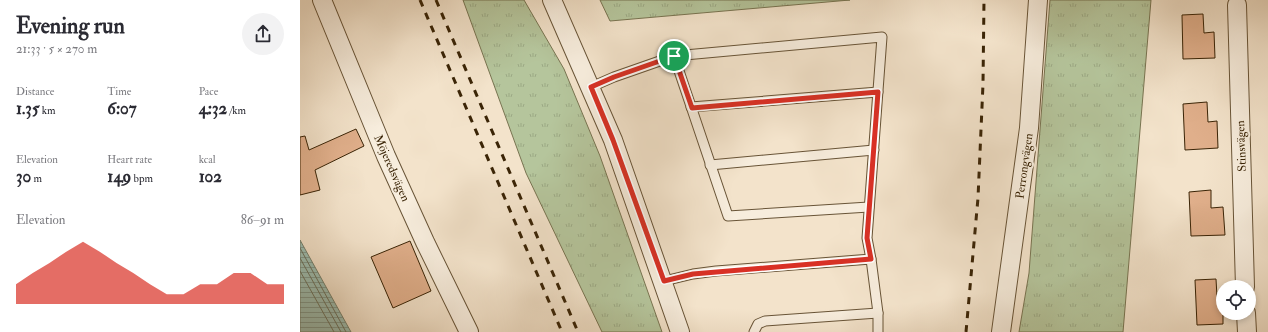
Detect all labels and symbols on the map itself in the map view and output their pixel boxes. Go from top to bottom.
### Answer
pin [657,39,691,73]
street label: Stinsvägen [1233,120,1250,172]
street label: Möjeredsvägen [370,132,413,204]
street label: Perrongvägen [1012,132,1037,200]

